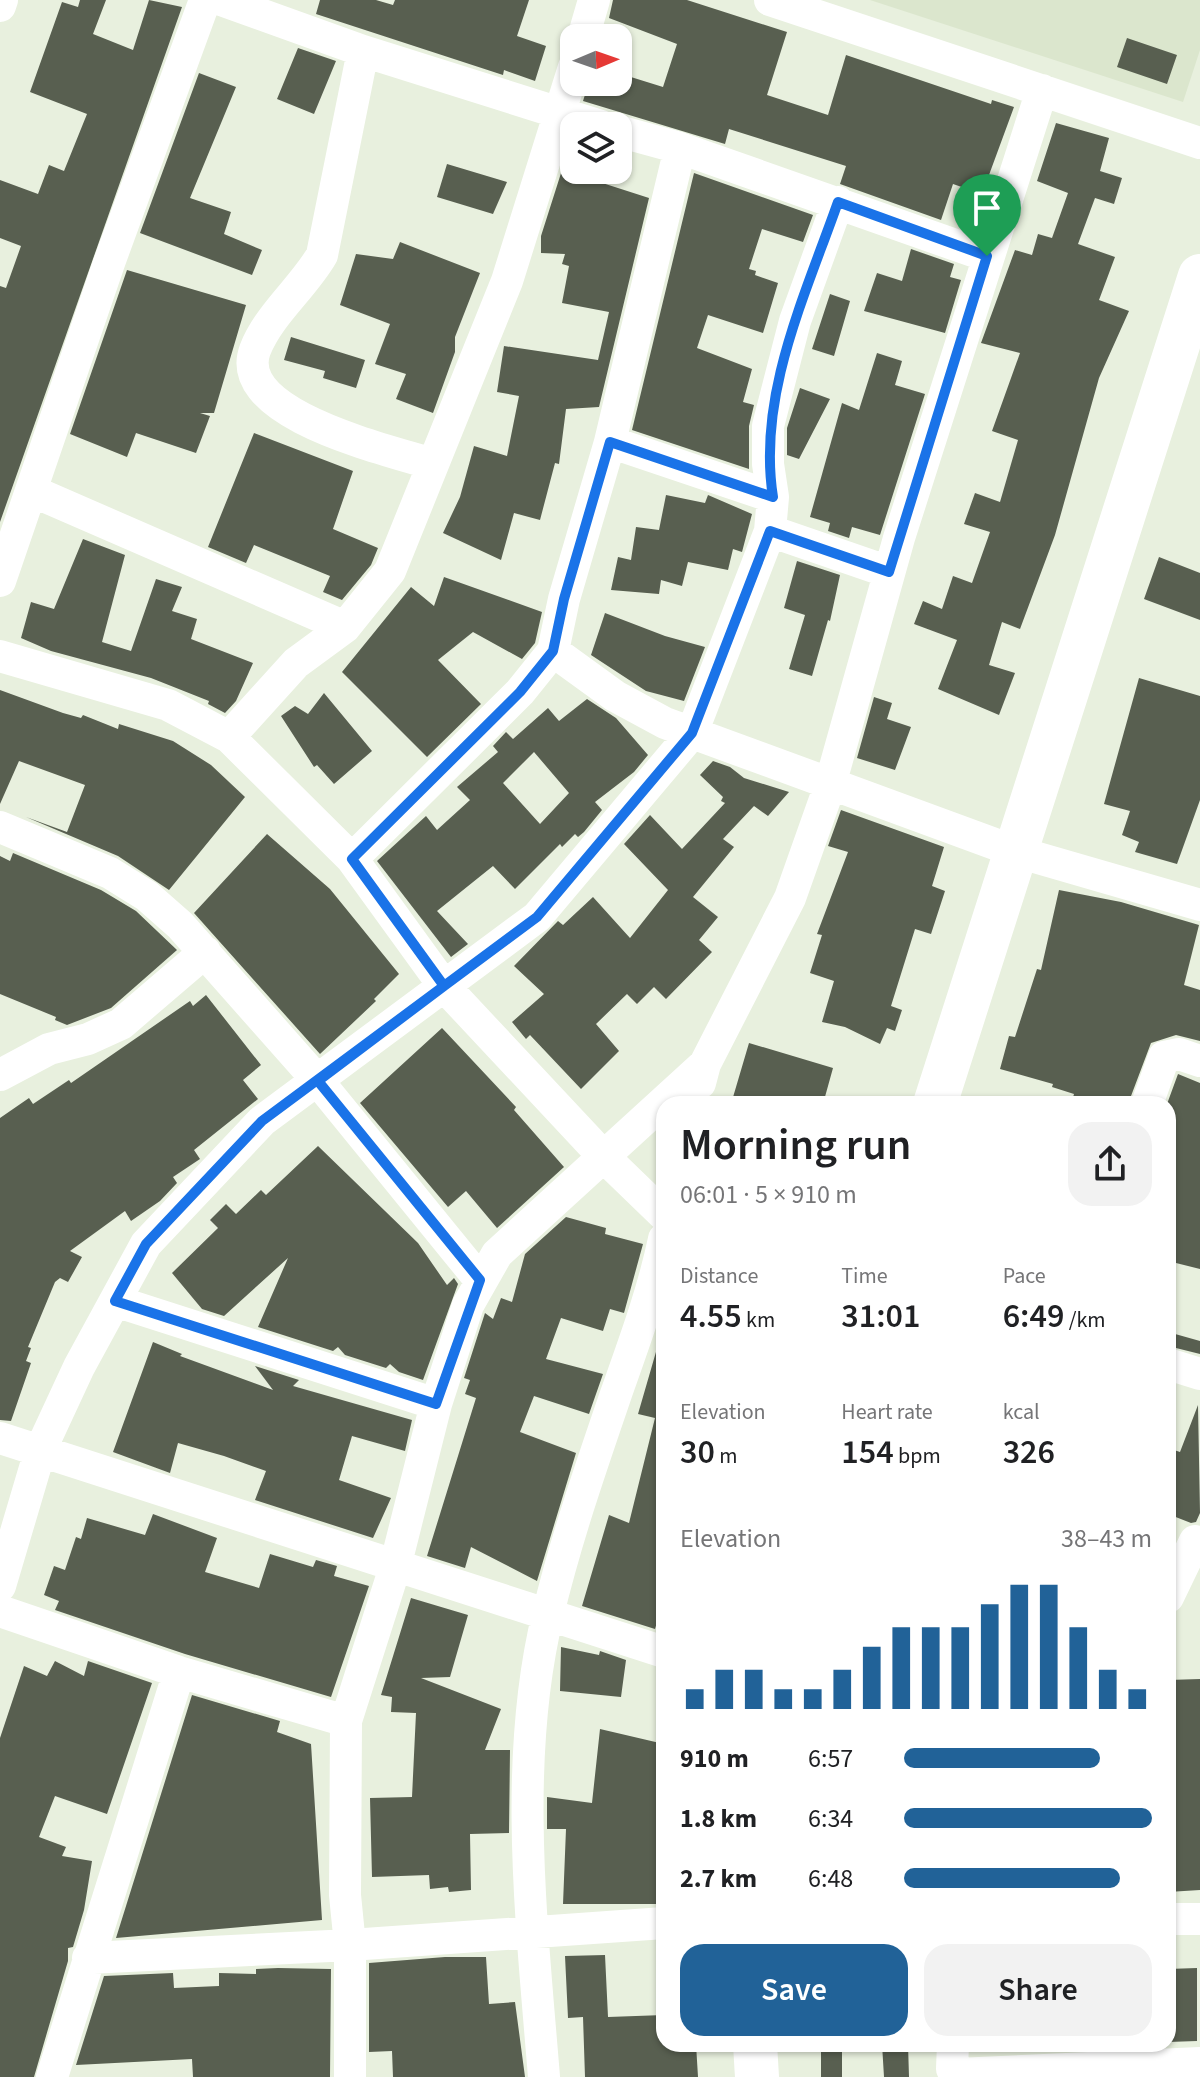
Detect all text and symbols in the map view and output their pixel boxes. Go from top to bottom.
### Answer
north arrow [560,24,632,96]
map controls [560,24,632,184]
button: layers [560,112,632,184]
pin [953,174,1021,256]
icon: arrive [965,186,1009,230]
text: Morning run [680,1114,911,1177]
button: share [1068,1122,1152,1206]
text: 06:01 · 5 × 910 m [680,1176,857,1213]
text: Distance [680,1260,758,1292]
text: Time [841,1260,888,1292]
text: Pace [1003,1260,1046,1292]
text: 4.55 [680,1292,742,1341]
text: 31:01 [841,1292,920,1341]
text: 6:49 [1003,1292,1064,1341]
text: km [742,1304,775,1336]
text: /km [1064,1304,1106,1336]
text: Elevation [680,1396,766,1428]
text: Heart rate [841,1396,933,1428]
text: kcal [1003,1396,1040,1428]
text: 30 [680,1428,715,1477]
text: 154 [841,1428,894,1477]
text: 326 [1003,1428,1055,1477]
text: m [715,1440,738,1472]
text: bpm [894,1440,941,1472]
text: Elevation [680,1520,781,1557]
text: 38–43 m [1061,1520,1152,1557]
text: 910 m [680,1740,749,1777]
text: 6:57 [808,1740,853,1777]
text: 1.8 km [680,1800,757,1837]
text: 6:34 [808,1800,853,1837]
text: 2.7 km [680,1860,757,1897]
text: 6:48 [808,1860,853,1897]
button: Save [680,1944,908,2036]
button: Share [924,1944,1152,2036]

